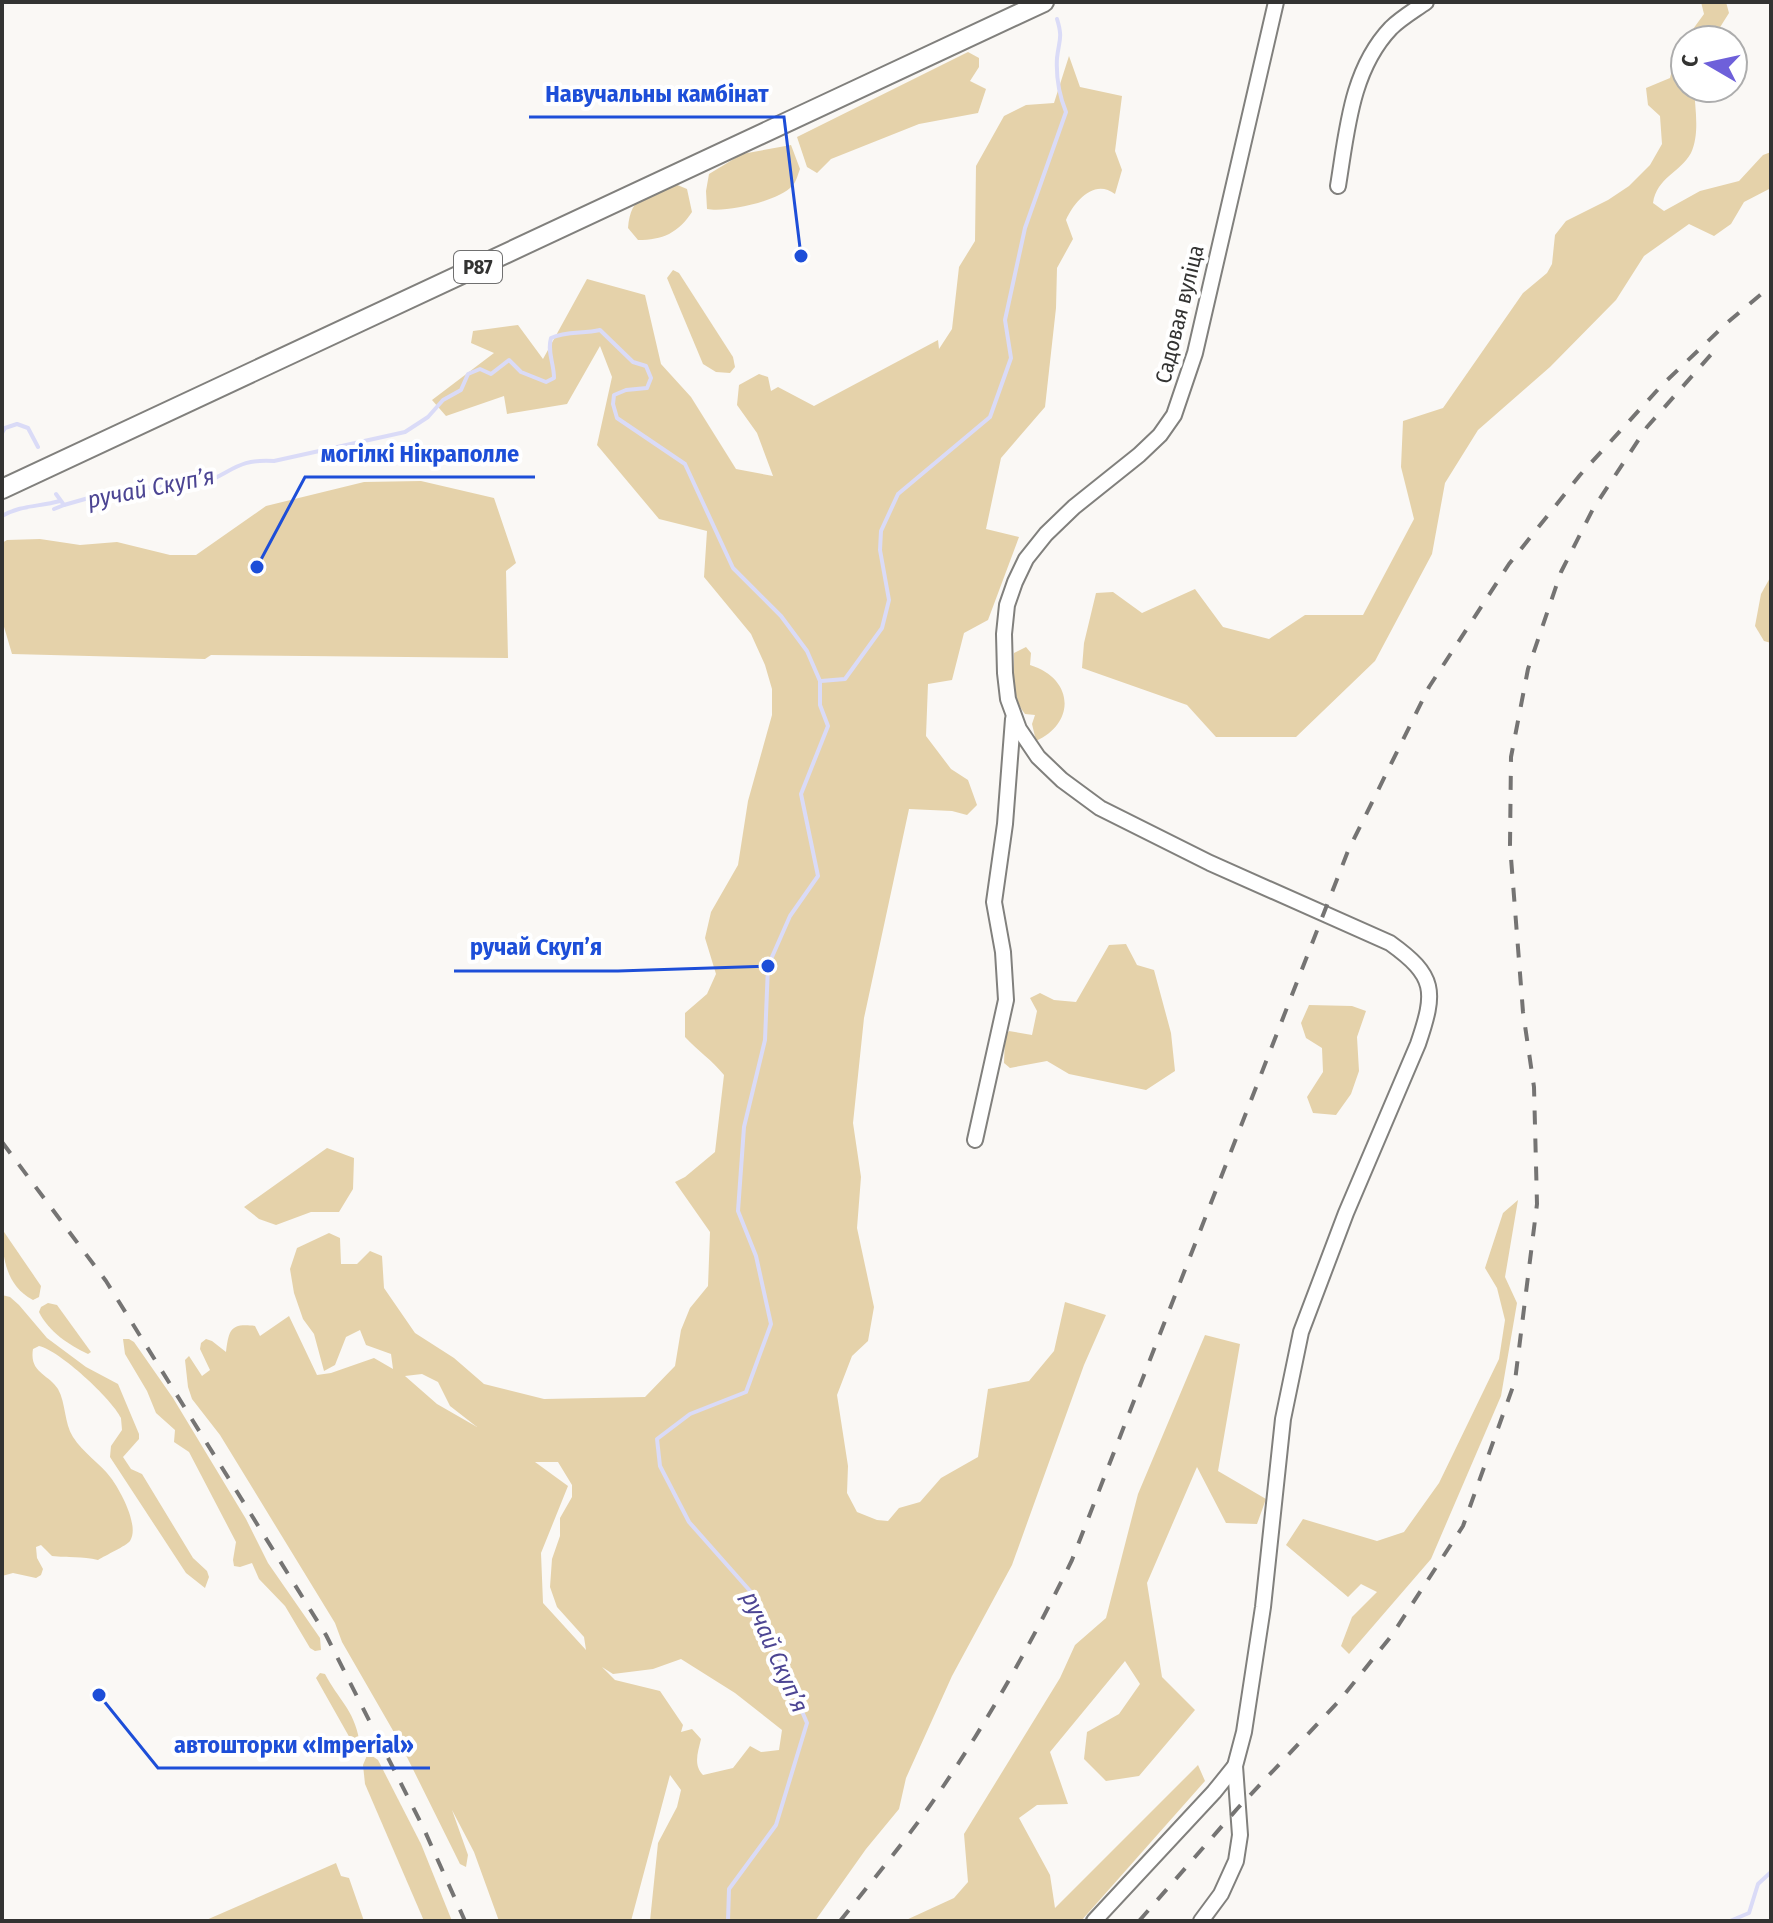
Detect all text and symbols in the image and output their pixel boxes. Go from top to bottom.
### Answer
north arrow [1669,24,1749,104]
text: С [1676,53,1704,69]
callout: Навучальны камбінат [529,69,784,117]
text: Навучальны камбінат [545,80,769,108]
street label: Садовая вуліца [1149,242,1210,386]
road number: Р87 [454,251,502,283]
callout: могілкі Нікраполле [305,429,535,477]
text: могілкі Нікраполле [321,440,519,468]
water label: ручай Скупʼя [85,462,217,514]
callout: ручай Скупʼя [454,923,618,971]
text: ручай Скупʼя [470,933,602,961]
water label: ручай Скупʼя [736,1587,814,1717]
callout: автошторки «Imperial» [158,1720,430,1768]
text: автошторки «Imperial» [174,1731,414,1759]

